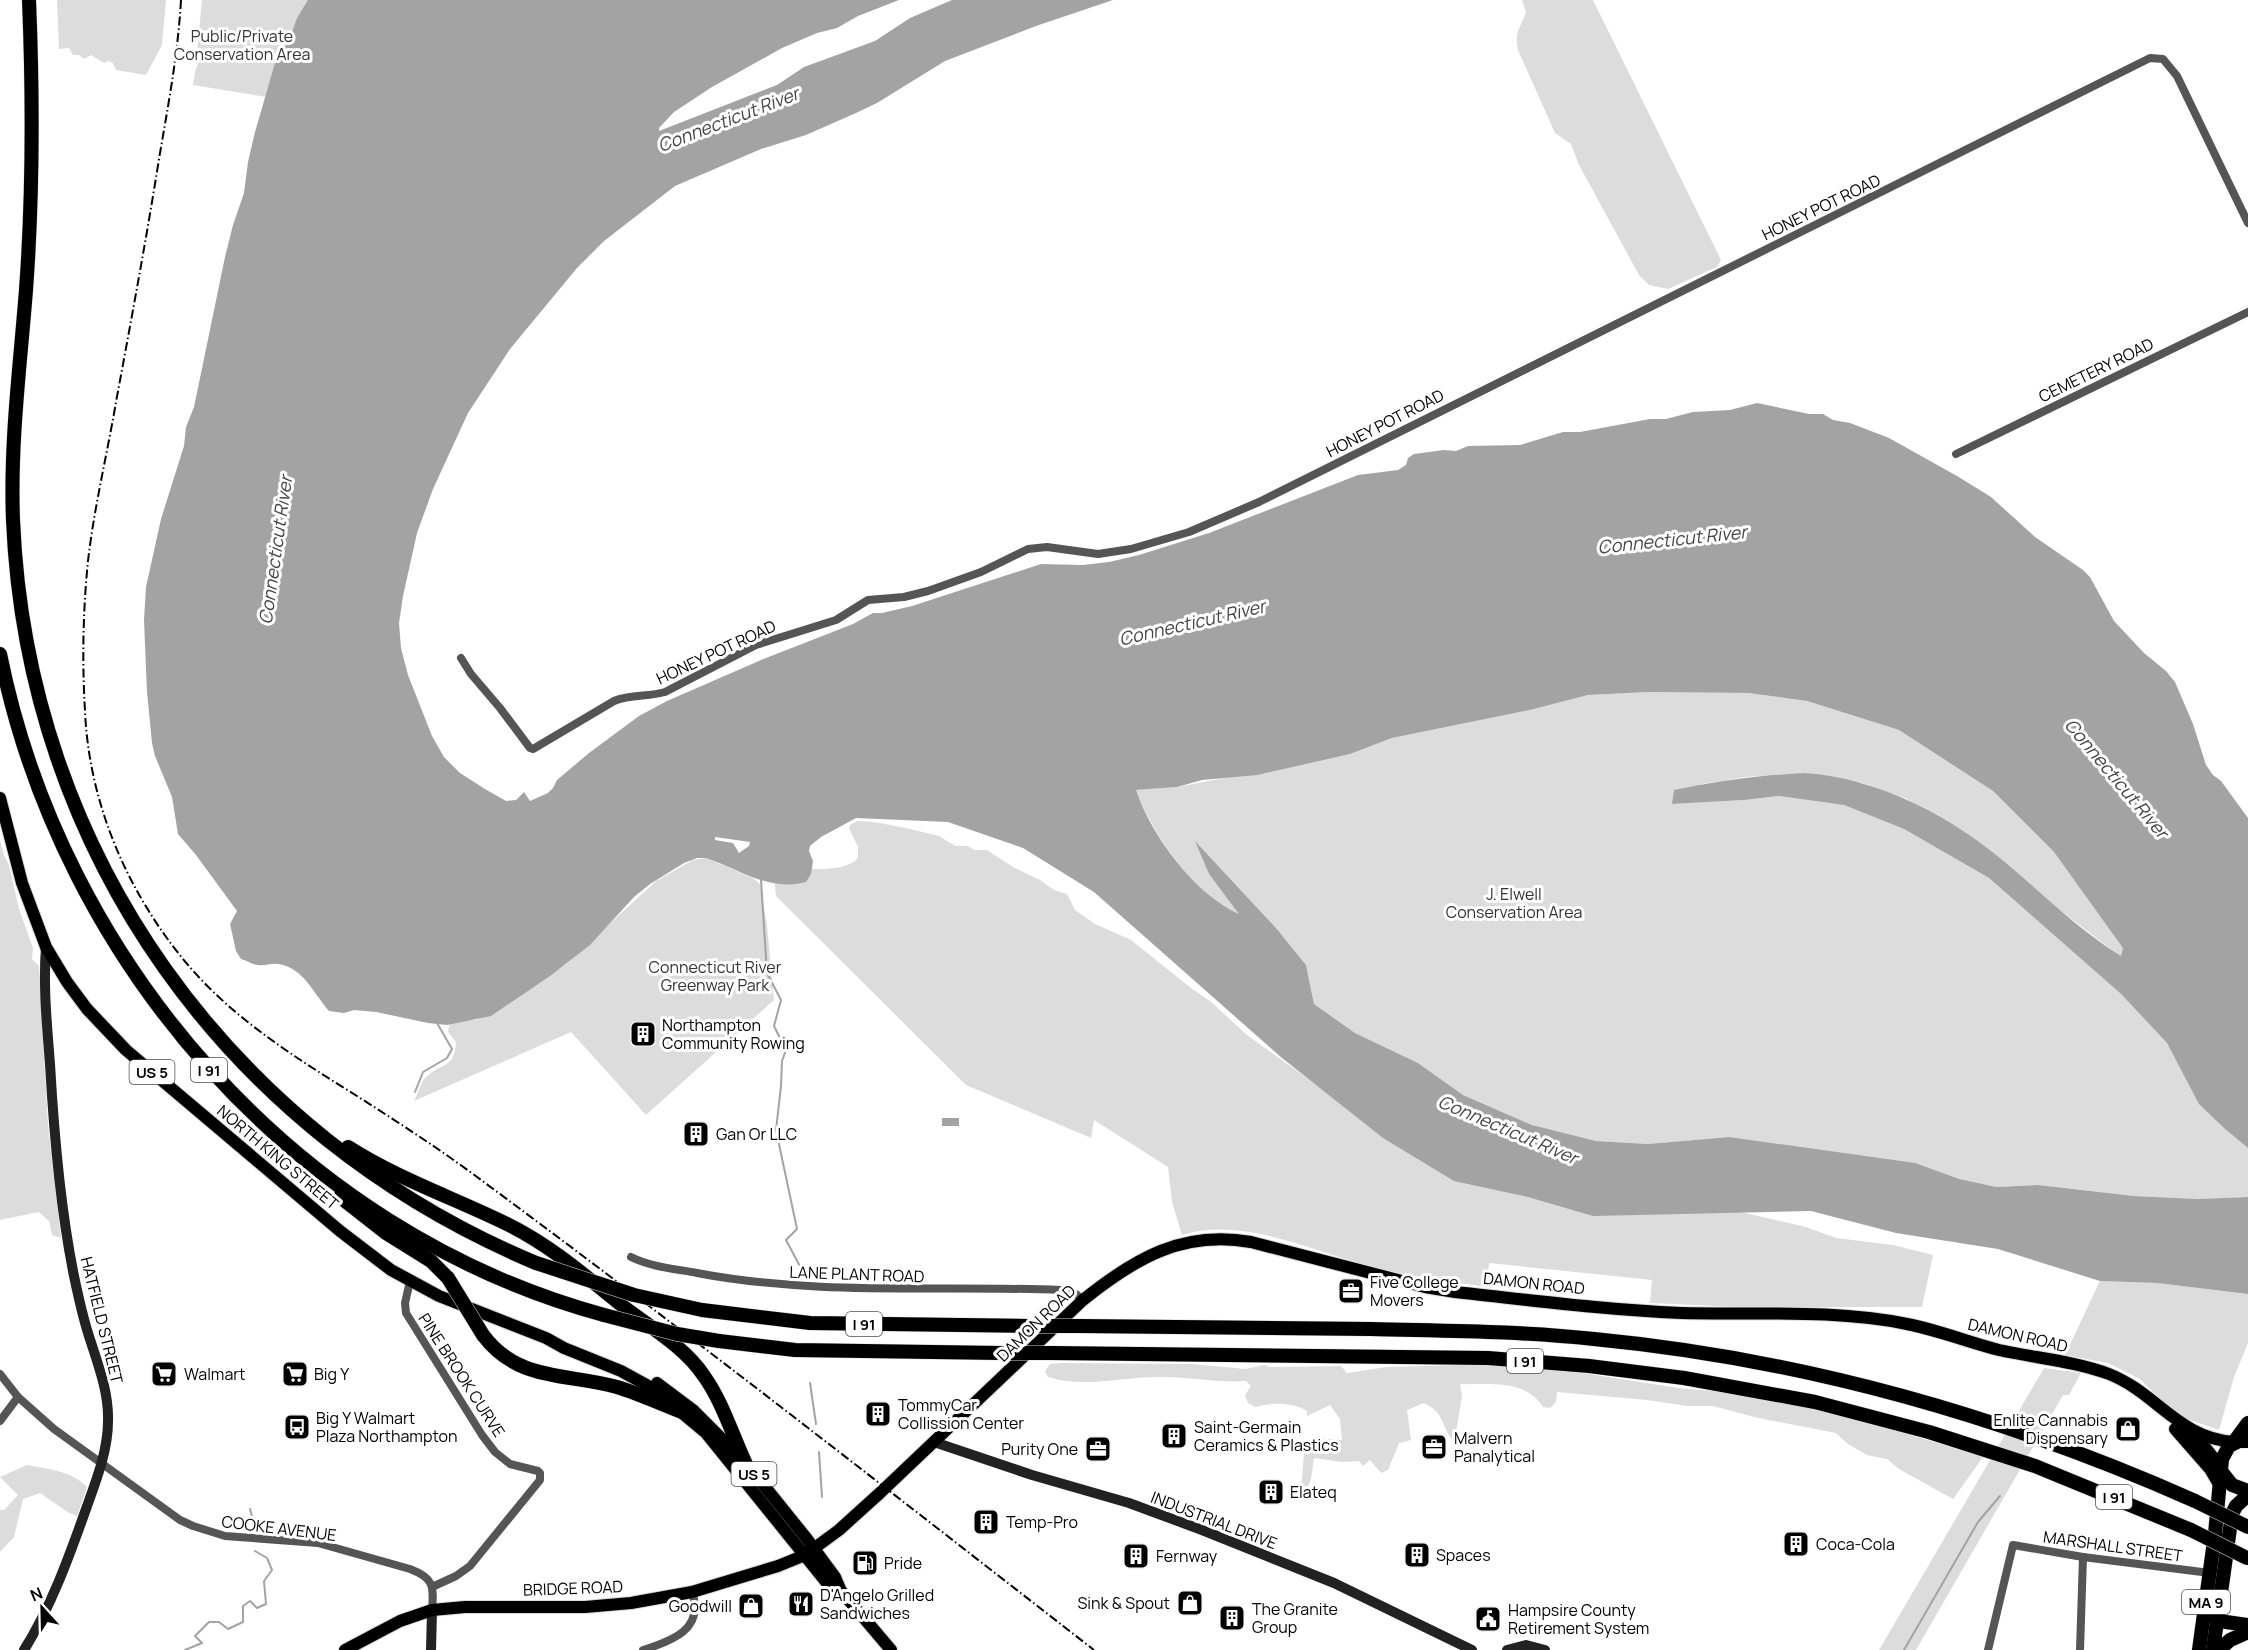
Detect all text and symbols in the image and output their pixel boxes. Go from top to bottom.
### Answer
park label: Public/Private Conservation Area [174,25,310,65]
water label: Connecticut River [654,80,804,157]
street label: HONEY POT ROAD [1758,169,1884,245]
street label: CEMETERY ROAD [2035,333,2157,407]
street label: HONEY POT ROAD [1322,384,1448,462]
water label: Connecticut River [253,472,298,626]
water label: Connecticut River [1596,519,1750,559]
water label: Connecticut River [1116,593,1270,651]
street label: HONEY POT ROAD [653,615,780,689]
water label: Connecticut River [2060,713,2176,845]
park label: J. Elwell Conservation Area [1446,883,1582,923]
park label: Connecticut River Greenway Park [649,956,782,996]
place label: Northampton Community Rowing [662,1014,805,1054]
building icon: Northampton Community Rowing [628,1019,658,1049]
road number: I 91 [191,1058,227,1082]
road number: US 5 [130,1060,174,1084]
water label: Connecticut River [1434,1089,1584,1170]
street label: NORTH KING STREET [213,1100,344,1215]
building icon: Gan Or LLC [681,1119,711,1149]
place label: Gan Or LLC [716,1123,797,1145]
street label: HATFIELD STREET [76,1254,129,1386]
street label: LANE PLANT ROAD [789,1261,925,1287]
street label: DAMON ROAD [1482,1267,1586,1299]
place label: Five College Movers [1370,1271,1459,1311]
office icon: Five College Movers [1336,1276,1366,1306]
street label: DAMON ROAD [992,1279,1080,1366]
street label: PINE BROOK CURVE [414,1309,510,1441]
road number: I 91 [846,1312,882,1336]
street label: DAMON ROAD [1966,1313,2070,1357]
road number: I 91 [1507,1349,1543,1373]
supermarket icon: Walmart [149,1359,179,1389]
supermarket icon: Big Y [280,1359,310,1389]
place label: Walmart [184,1363,246,1385]
place label: Big Y [314,1363,349,1385]
place label: TommyCar Collission Center [898,1394,1024,1434]
building icon: TommyCar Collission Center [863,1399,893,1429]
place label: Big Y Walmart Plaza Northampton [316,1407,457,1447]
place label: Enlite Cannabis Dispensary [1993,1409,2109,1449]
bus stop icon: Big Y Walmart Plaza Northampton [282,1412,312,1442]
shop icon: Enlite Cannabis Dispensary [2113,1414,2143,1444]
place label: Saint-Germain Ceramics & Plastics [1194,1416,1339,1456]
building icon: Saint-Germain Ceramics & Plastics [1159,1421,1189,1451]
place label: Malvern Panalytical [1454,1427,1535,1467]
office icon: Malvern Panalytical [1419,1432,1449,1462]
office icon: Purity One [1083,1434,1113,1464]
place label: Purity One [1001,1438,1078,1460]
road number: US 5 [732,1462,777,1486]
building icon: Elateq [1256,1477,1286,1507]
place label: Elateq [1290,1481,1337,1503]
road number: I 91 [2096,1485,2132,1509]
street label: INDUSTRIAL DRIVE [1148,1486,1280,1554]
building icon: Temp-Pro [971,1507,1001,1537]
street label: COOKE AVENUE [220,1510,338,1546]
place label: Temp-Pro [1006,1511,1078,1533]
street label: MARSHALL STREET [2042,1525,2185,1567]
building icon: Coca-Cola [1781,1529,1811,1559]
place label: Coca-Cola [1816,1533,1895,1555]
building icon: Spaces [1402,1540,1432,1570]
building icon: Fernway [1121,1541,1151,1571]
place label: Spaces [1436,1544,1491,1566]
place label: Fernway [1156,1545,1218,1567]
fuel station icon: Pride [850,1548,880,1578]
place label: Pride [884,1552,922,1574]
street label: BRIDGE ROAD [523,1575,624,1601]
north arrow [12,1578,72,1638]
text: N [27,1582,46,1606]
place label: D'Angelo Grilled Sandwiches [820,1584,934,1624]
shop icon: Sink & Spout [1175,1588,1205,1618]
restaurant icon: D'Angelo Grilled Sandwiches [786,1589,816,1619]
road number: MA 9 [2182,1590,2230,1614]
shop icon: Goodwill [736,1591,766,1621]
place label: Sink & Spout [1077,1592,1170,1614]
place label: Goodwill [669,1595,732,1617]
place label: The Granite Group [1252,1598,1338,1638]
place label: Hampsire County Retirement System [1508,1599,1649,1639]
building icon: The Granite Group [1217,1603,1247,1633]
public building icon: Hampsire County Retirement System [1473,1604,1503,1634]

